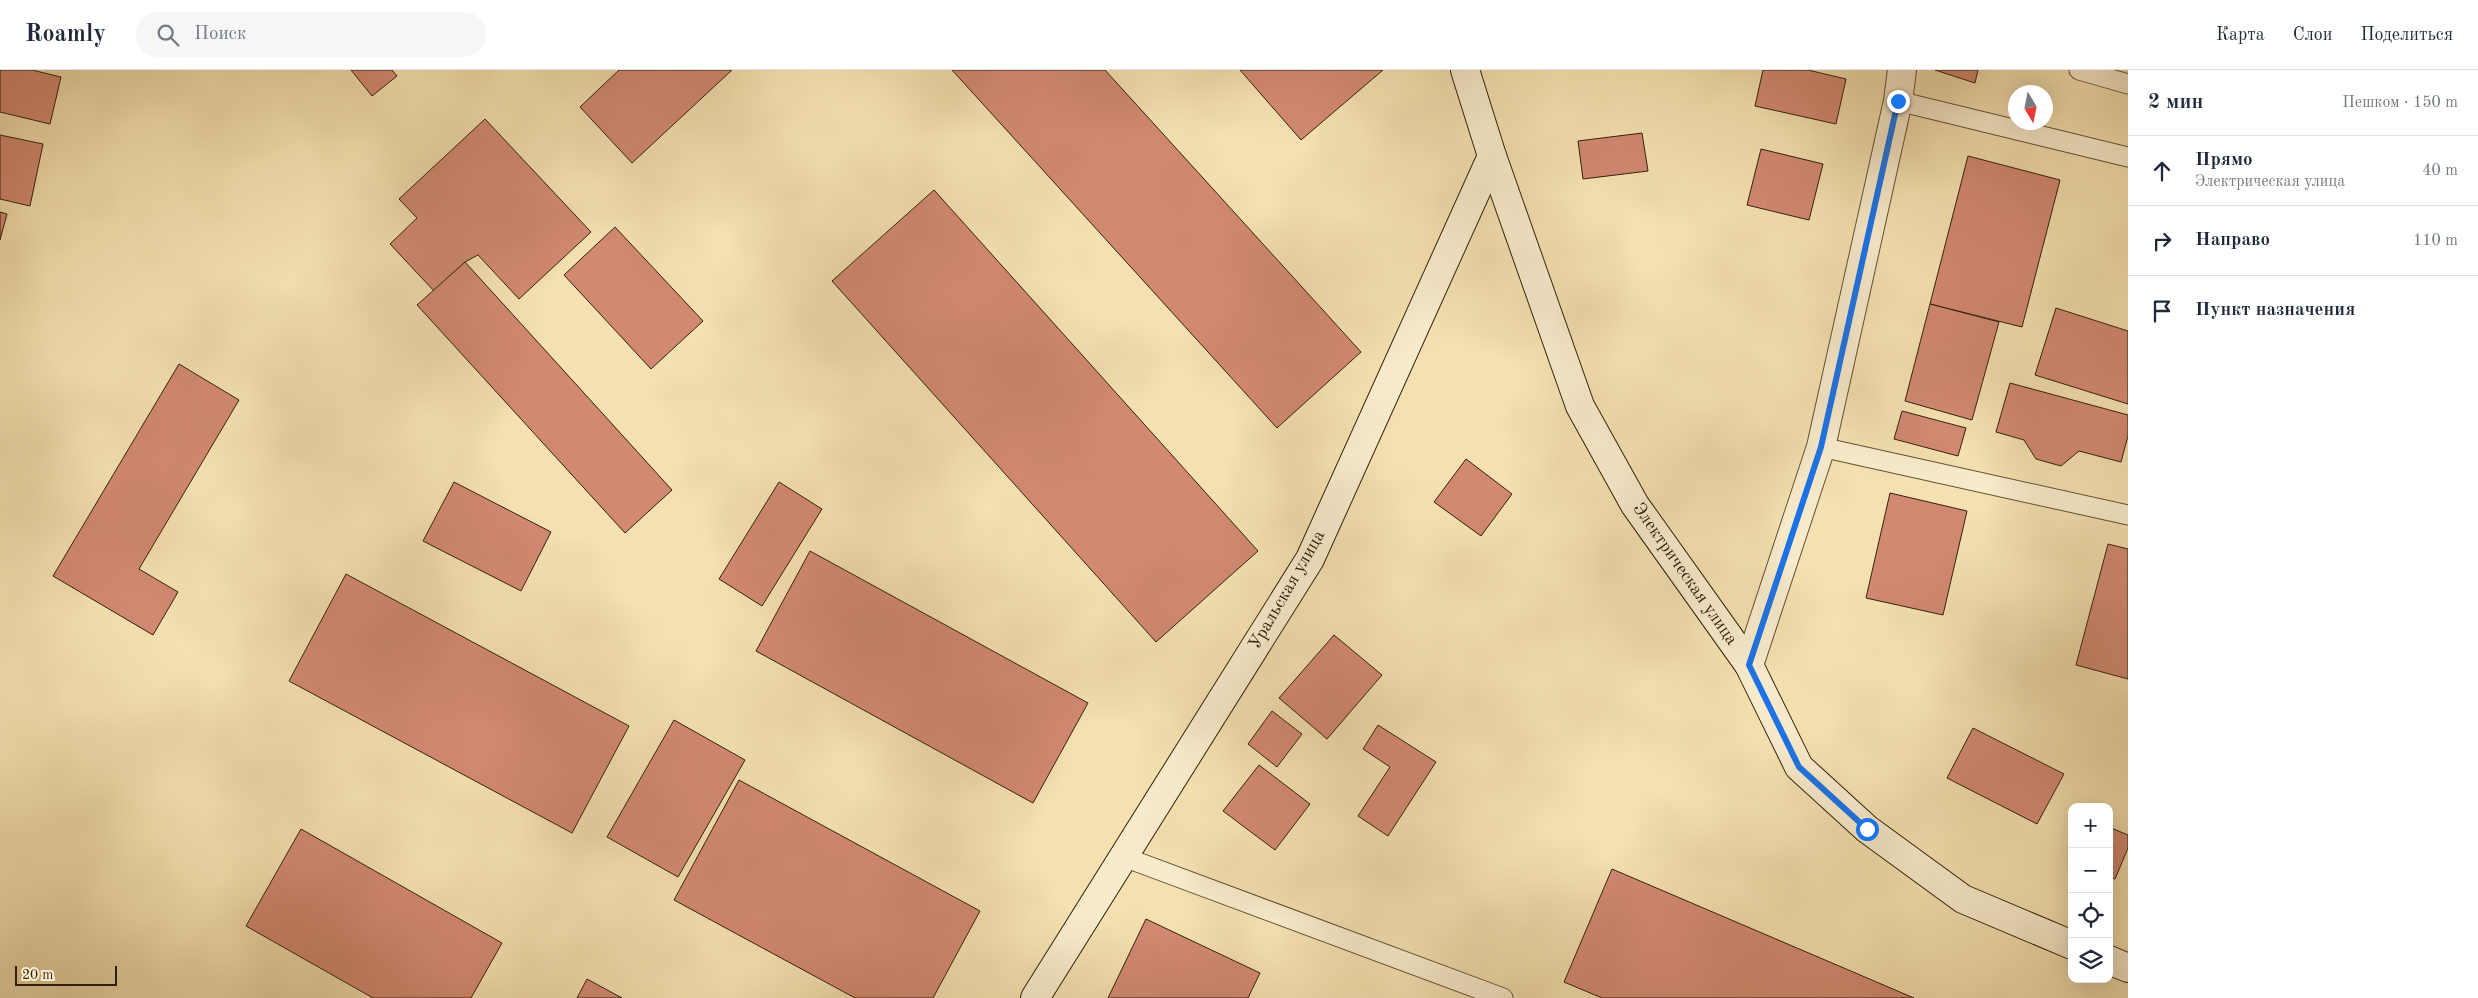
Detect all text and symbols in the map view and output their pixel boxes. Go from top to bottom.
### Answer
search box [136,12,486,57]
icon: search [154,21,182,49]
text: Roamly [25,23,106,47]
text: Поиск [194,25,246,44]
text: Карта [2216,26,2265,44]
text: Слои [2293,26,2332,44]
text: Поделиться [2360,26,2453,44]
north arrow [2008,85,2053,130]
route end [1887,90,1910,113]
text: 2 мин [2148,92,2203,113]
text: Пешком · 150 m [2342,95,2458,111]
text: Прямо [2195,151,2253,170]
icon: ahead [2148,157,2176,185]
text: 40 m [2422,163,2458,179]
text: Электрическая улица [2195,174,2345,190]
icon: right [2148,227,2176,255]
text: Направо [2195,231,2270,250]
text: 110 m [2413,233,2458,249]
icon: arrive [2148,297,2176,325]
text: Пункт назначения [2195,301,2355,320]
street label: Электрическая улица [1629,500,1741,648]
street label: Уральская улица [1246,527,1328,653]
map controls [2068,803,2113,983]
button: + [2068,803,2113,848]
route start [1856,818,1879,841]
button: − [2068,848,2113,893]
button: locate [2068,893,2113,938]
button: layers [2068,938,2113,983]
scale bar [15,963,118,986]
text: 20 m [22,968,53,982]

